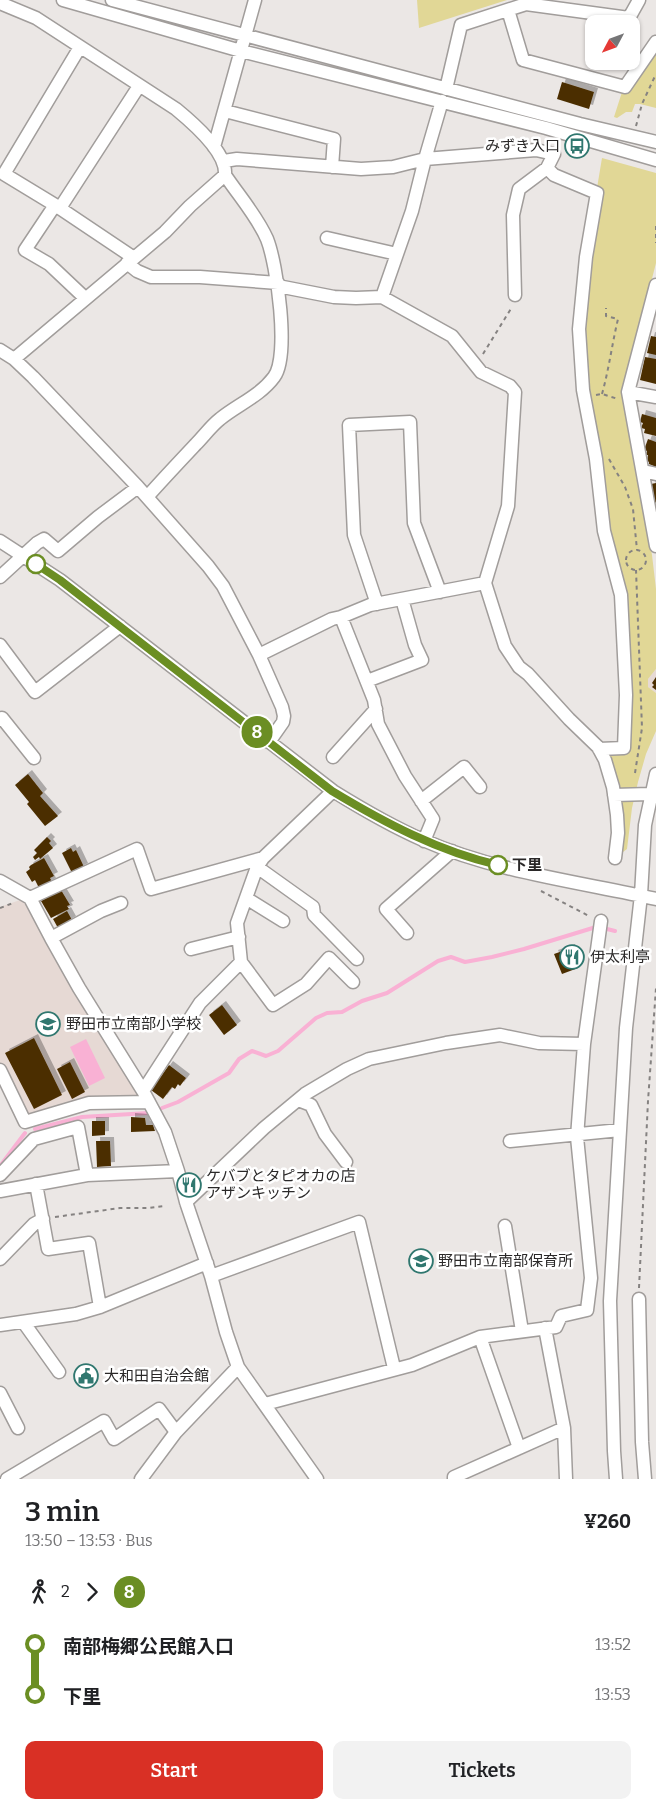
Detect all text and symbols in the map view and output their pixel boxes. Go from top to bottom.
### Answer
north arrow [585,15,640,70]
map controls [585,15,640,70]
bus stop icon: みずき入口 [564,133,590,159]
place label: みずき入口 [485,137,560,155]
unlabelled marker [26,554,46,574]
line badge: 8 [241,716,273,748]
text: 8 [252,721,262,743]
marker: 下里 [488,855,508,875]
place label: 下里 [512,856,542,874]
restaurant icon: 伊太利亭 [559,944,585,970]
place label: 伊太利亭 [590,948,650,966]
school or university icon: 野田市立南部小学校 [35,1011,61,1037]
place label: 野田市立南部小学校 [66,1015,201,1033]
place label: ケバブとタピオカの店 アザンキッチン [206,1167,355,1202]
restaurant icon: ケバブとタピオカの店 アザンキッチン [176,1172,202,1198]
school or university icon: 野田市立南部保育所 [408,1248,434,1274]
place label: 野田市立南部保育所 [438,1252,573,1270]
public building icon: 大和田自治会館 [73,1363,99,1389]
place label: 大和田自治会館 [104,1367,209,1385]
text: 3 min [25,1495,100,1528]
text: ¥260 [584,1510,631,1533]
text: 13:50 – 13:53 · Bus [25,1531,153,1550]
icon: walk [25,1578,53,1606]
icon: forward [78,1578,106,1606]
text: 8 [124,1581,135,1603]
text: 2 [61,1582,70,1601]
text: 南部梅郷公民館入口 [63,1635,234,1658]
text: 13:52 [595,1635,631,1654]
text: 下里 [63,1685,101,1708]
text: 13:53 [595,1685,631,1704]
button: Start [25,1741,323,1799]
button: Tickets [333,1741,631,1799]

